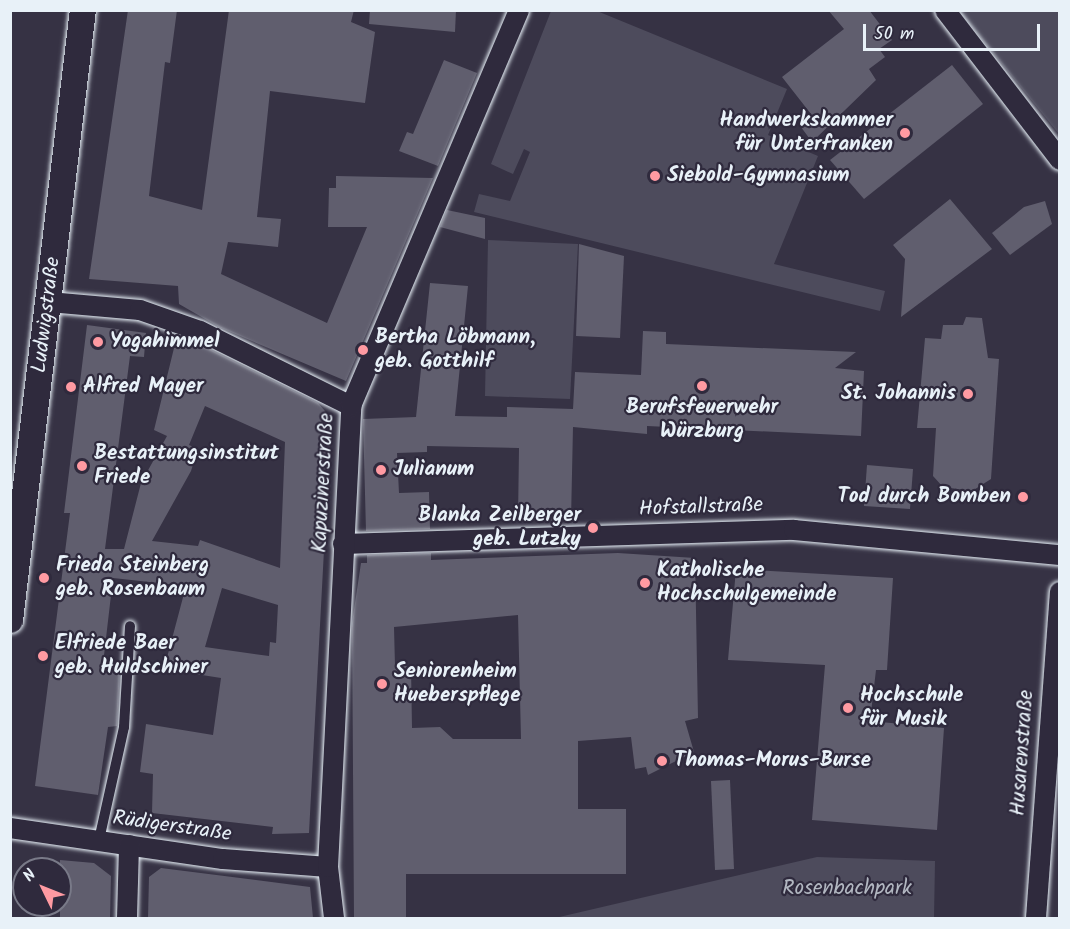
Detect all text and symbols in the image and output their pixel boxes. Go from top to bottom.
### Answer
scale bar [866,12,1043,50]
text: 50 m [874,20,914,49]
place label: Handwerkskammer für Unterfranken [719,108,893,158]
marker: Handwerkskammer für Unterfranken [898,126,912,140]
place label: Siebold-Gymnasium [667,163,850,189]
marker: Siebold-Gymnasium [648,169,662,183]
street label: Ludwigstraße [27,256,67,374]
place label: Bertha Löbmann, geb. Gotthilf [375,325,536,375]
place label: Yogahimmel [110,329,220,355]
marker: Yogahimmel [91,335,105,349]
marker: Bertha Löbmann, geb. Gotthilf [356,343,370,357]
place label: Alfred Mayer [83,374,204,400]
marker: Berufsfeuerwehr Würzburg [695,379,709,393]
marker: Alfred Mayer [64,380,78,394]
place label: St. Johannis [841,381,956,407]
marker: St. Johannis [961,387,975,401]
place label: Berufsfeuerwehr Würzburg [626,395,778,445]
street label: Kapuzinerstraße [308,413,340,553]
place label: Bestattungsinstitut Friede [94,441,279,491]
place label: Julianum [393,457,474,483]
marker: Bestattungsinstitut Friede [75,459,89,473]
marker: Julianum [374,463,388,477]
place label: Tod durch Bomben [838,484,1011,510]
marker: Tod durch Bomben [1016,490,1030,504]
street label: Hofstallstraße [638,493,764,523]
place label: Blanka Zeilberger geb. Lutzky [418,503,581,553]
marker: Blanka Zeilberger geb. Lutzky [586,521,600,535]
place label: Frieda Steinberg geb. Rosenbaum [56,553,209,603]
place label: Katholische Hochschulgemeinde [657,558,836,608]
marker: Frieda Steinberg geb. Rosenbaum [37,571,51,585]
marker: Katholische Hochschulgemeinde [638,576,652,590]
place label: Elfriede Baer geb. Huldschiner [55,631,208,681]
marker: Elfriede Baer geb. Huldschiner [36,649,50,663]
place label: Seniorenheim Hueberspflege [394,659,520,709]
marker: Seniorenheim Hueberspflege [375,677,389,691]
place label: Hochschule für Musik [860,683,963,733]
street label: Husarenstraße [1006,689,1040,817]
marker: Hochschule für Musik [841,701,855,715]
place label: Thomas-Morus-Burse [674,748,871,774]
marker: Thomas-Morus-Burse [655,754,669,768]
street label: Rüdigerstraße [111,806,233,848]
north arrow [12,857,72,917]
text: N [17,864,43,888]
park label: Rosenbachpark [782,876,912,902]

